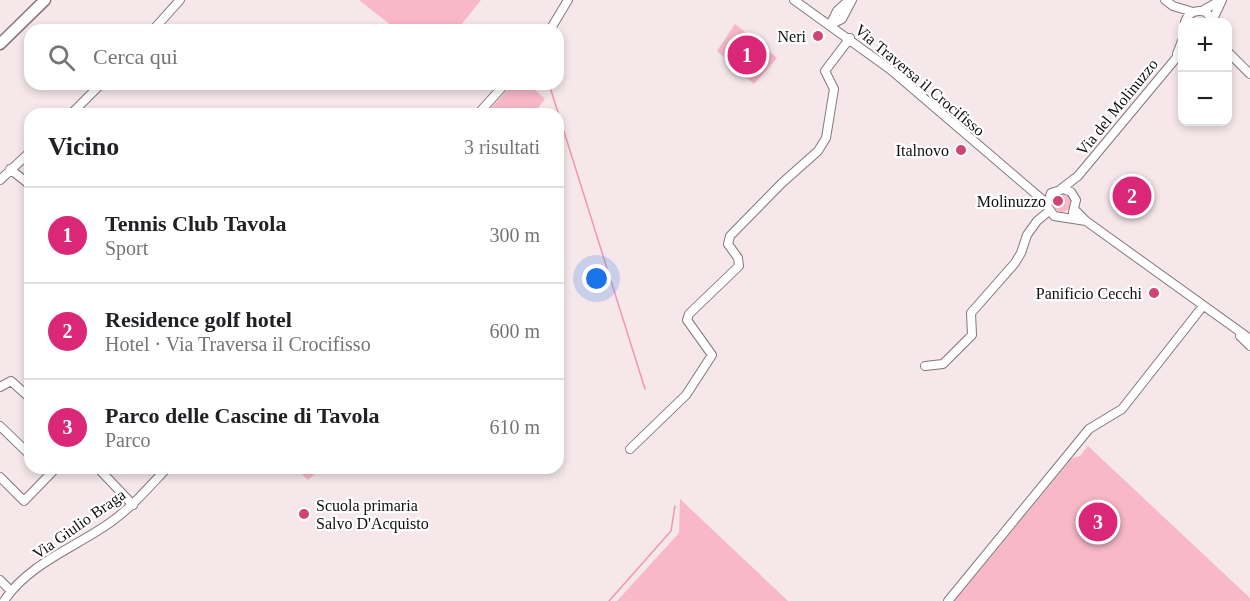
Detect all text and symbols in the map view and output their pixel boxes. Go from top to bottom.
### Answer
map controls [1178,18,1232,126]
button: + [1178,18,1232,72]
street label: Via Traversa il Crocifisso [852,21,988,139]
search box [24,24,564,90]
place label: Neri [778,28,807,45]
marker: Neri [811,29,825,43]
pin: 1 [728,32,766,78]
icon: search [45,41,78,74]
text: Cerca qui [93,44,178,69]
street label: Via del Molinuzzo [1073,55,1161,159]
button: − [1178,72,1232,126]
text: Vicino [48,132,119,161]
text: 3 risultati [464,136,540,158]
place label: Italnovo [896,142,949,159]
marker: Italnovo [954,143,968,157]
pin: 2 [1112,174,1152,218]
place label: Molinuzzo [977,193,1046,210]
marker: Molinuzzo [1051,194,1065,208]
text: Tennis Club Tavola [105,211,286,236]
text: 1 [63,224,73,246]
text: 300 m [489,224,540,246]
text: Sport [105,237,148,259]
your location [582,264,611,293]
place label: Panificio Cecchi [1036,285,1143,302]
marker: Panificio Cecchi [1147,286,1161,300]
text: Residence golf hotel [105,307,292,332]
text: 2 [63,320,73,342]
text: 600 m [489,320,540,342]
text: Hotel · Via Traversa il Crocifisso [105,333,371,355]
text: Parco delle Cascine di Tavola [105,403,380,428]
text: 3 [63,416,73,438]
text: 610 m [489,416,540,438]
text: Parco [105,429,151,451]
street label: Via Giulio Braga [29,486,129,563]
place label: Scuola primaria Salvo D'Acquisto [316,497,429,533]
pin: 3 [1078,500,1118,544]
marker: Scuola primaria Salvo D'Acquisto [297,507,311,521]

